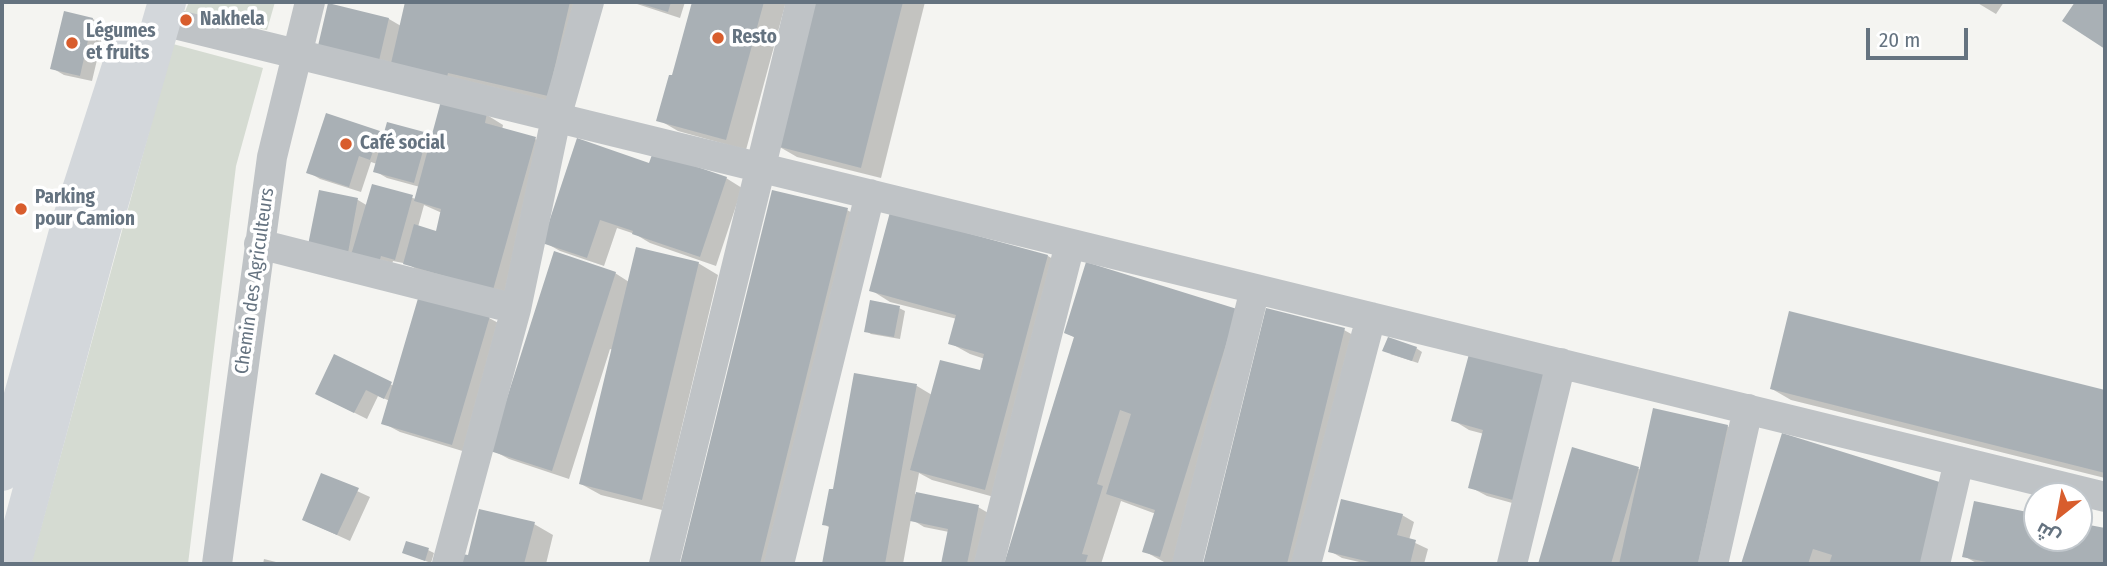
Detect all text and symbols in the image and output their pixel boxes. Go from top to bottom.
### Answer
place label: Nakhela [200,9,265,31]
marker: Nakhela [178,12,194,28]
scale bar [1869,14,1970,58]
place label: Légumes et fruits [86,21,156,65]
place label: Resto [732,27,777,49]
text: 20 m [1879,27,1920,53]
marker: Resto [710,30,726,46]
marker: Légumes et fruits [64,35,80,51]
place label: Café social [360,133,445,155]
marker: Café social [338,136,354,152]
street label: Chemin des Agriculteurs [231,186,279,376]
place label: Parking pour Camion [35,187,135,231]
marker: Parking pour Camion [13,201,29,217]
north arrow [2023,482,2093,552]
text: ش [2032,518,2064,550]

